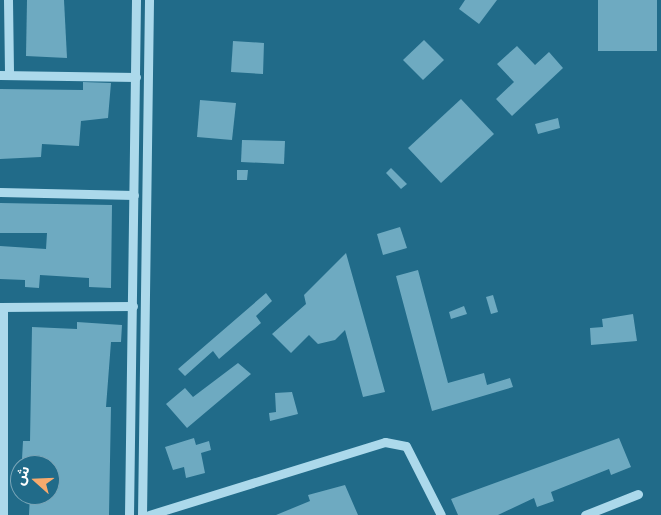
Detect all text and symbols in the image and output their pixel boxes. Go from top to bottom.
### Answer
north arrow [10,455,60,505]
text: ش [10,463,34,487]

